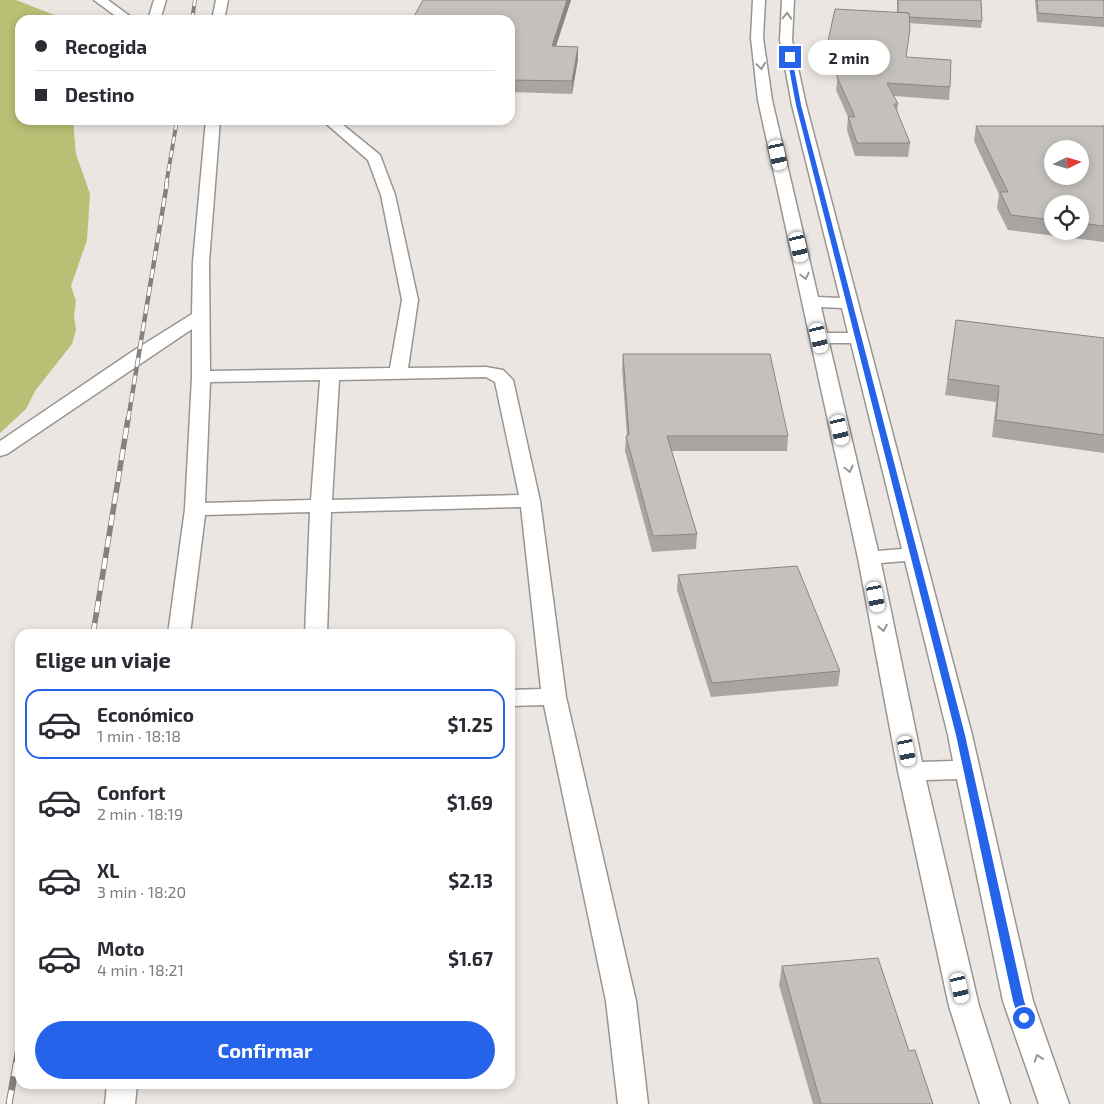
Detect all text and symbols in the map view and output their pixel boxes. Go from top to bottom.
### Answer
one-way arrow [782,12,793,20]
text: Recogida [65,35,147,58]
callout: 2 min [808,40,890,74]
route end [779,46,801,68]
text: 2 min [829,48,869,67]
one-way arrow [755,62,765,70]
text: Destino [65,83,134,106]
car [767,139,788,171]
north arrow [1044,140,1089,185]
map controls [1044,140,1089,240]
button: locate [1044,195,1089,240]
car [788,231,809,263]
one-way arrow [799,272,810,281]
car [808,322,829,354]
car [829,414,850,446]
one-way arrow [843,464,854,473]
car [865,581,886,613]
one-way arrow [877,623,887,632]
text: Elige un viaje [35,646,171,672]
icon: car [37,702,82,747]
text: Económico [97,703,194,726]
text: $1.25 [448,713,493,736]
text: 1 min · 18:18 [97,726,181,745]
car [896,735,917,767]
icon: car [37,780,82,825]
text: Confort [97,781,165,804]
text: $1.69 [447,791,493,814]
text: 2 min · 18:19 [97,804,183,823]
icon: car [37,858,82,903]
text: XL [97,859,119,882]
text: $2.13 [448,869,493,892]
text: 3 min · 18:20 [97,882,186,901]
icon: car [37,936,82,981]
text: Moto [97,937,145,960]
text: $1.67 [448,947,493,970]
text: 4 min · 18:21 [97,960,184,979]
car [949,972,970,1004]
route start [1013,1007,1035,1029]
button: Confirmar [35,1021,495,1079]
one-way arrow [1034,1054,1044,1063]

